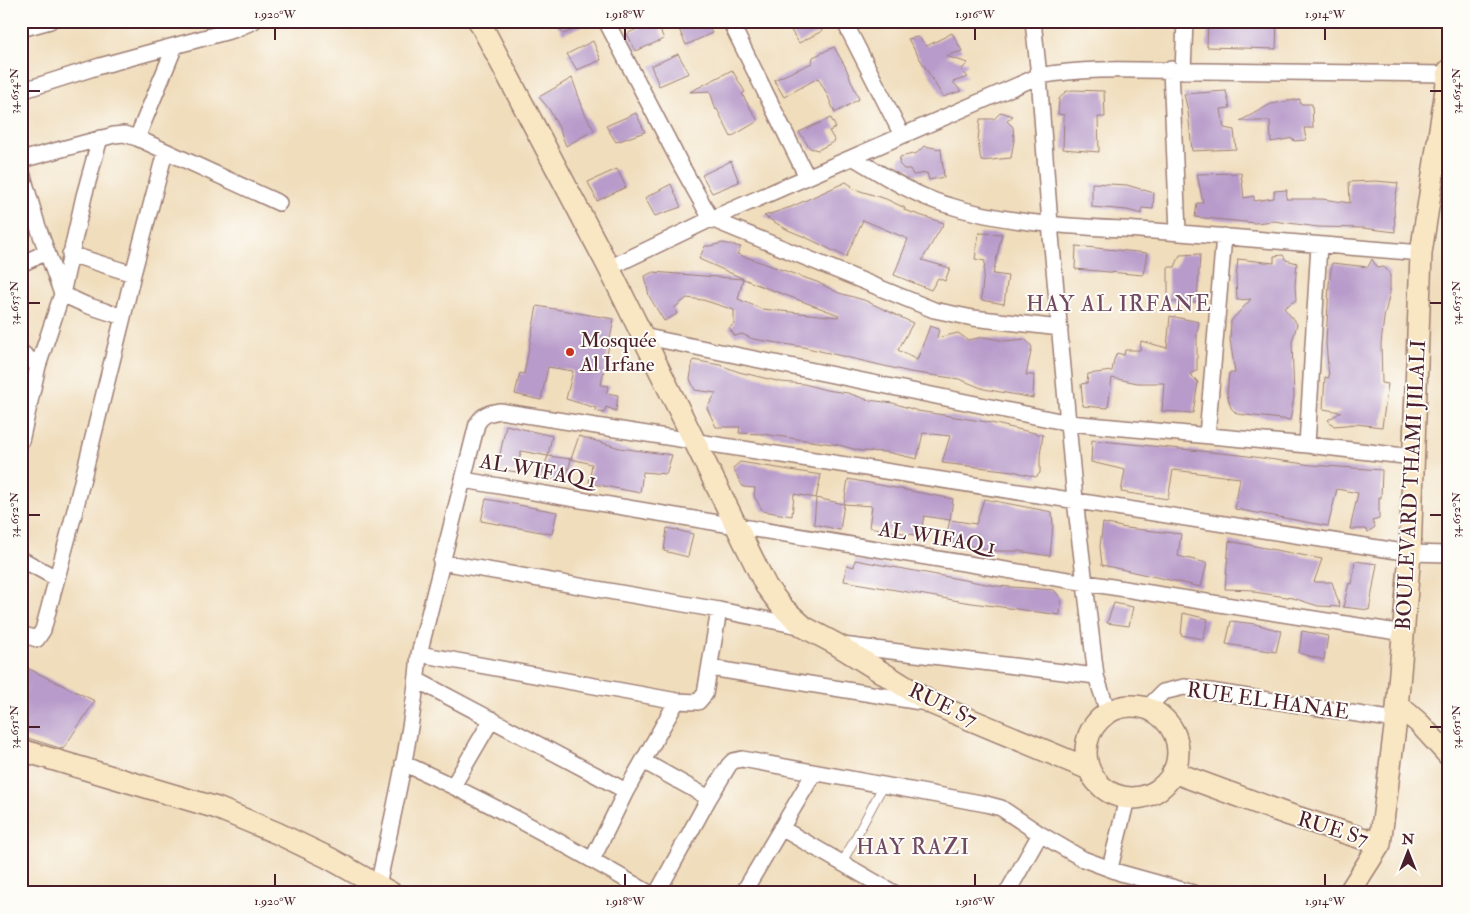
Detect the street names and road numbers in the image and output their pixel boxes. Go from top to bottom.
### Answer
street label: BOULEVARD THAMI JILALI [1390,339,1432,631]
street label: AL WIFAQ 1 [477,447,600,495]
street label: AL WIFAQ 1 [876,515,999,561]
street label: RUE EL HANAE [1185,676,1351,726]
street label: RUE S7 [904,677,982,733]
street label: RUE S7 [1294,805,1372,853]

